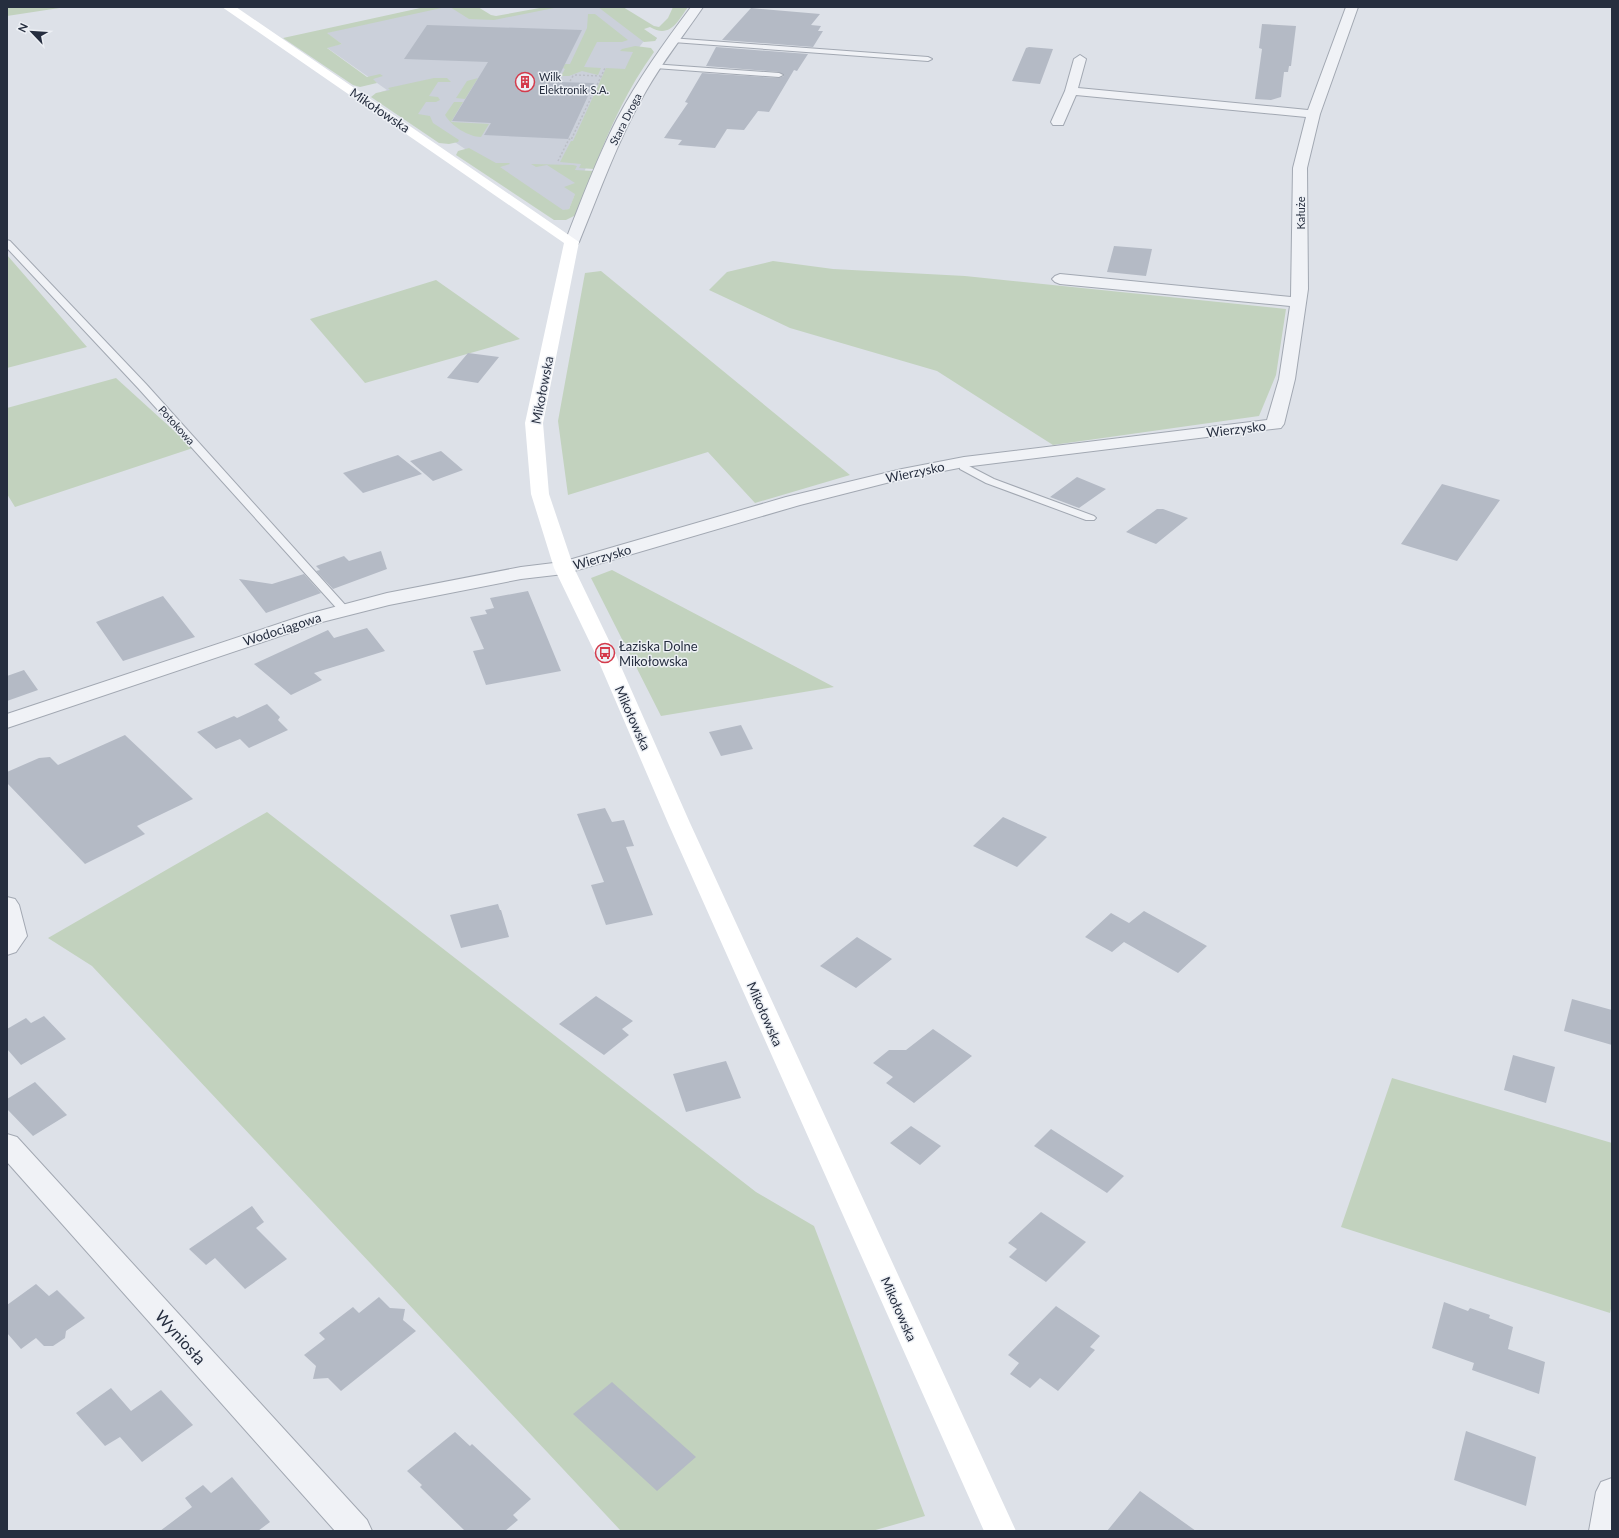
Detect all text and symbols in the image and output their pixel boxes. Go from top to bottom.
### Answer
north arrow [12,12,52,52]
text: N [15,21,30,34]
place label: Wilk Elektronik S.A. [539,70,609,96]
building icon: Wilk Elektronik S.A. [514,71,536,93]
street label: Mikołowska [347,84,413,136]
street label: Stara Droga [606,91,644,147]
street label: Kałuże [1294,196,1307,229]
street label: Mikołowska [528,355,556,425]
street label: Potokowa [156,403,198,447]
street label: Wierzysko [1205,417,1267,441]
street label: Wierzysko [884,458,946,486]
street label: Wierzysko [571,541,633,573]
street label: Wodociągowa [241,609,323,649]
place label: Łaziska Dolne Mikołowska [619,638,698,669]
bus stop icon: Łaziska Dolne Mikołowska [594,642,616,664]
street label: Mikołowska [612,683,654,753]
street label: Mikołowska [744,979,786,1049]
street label: Mikołowska [878,1274,920,1344]
street label: Wyniosła [152,1306,210,1368]

